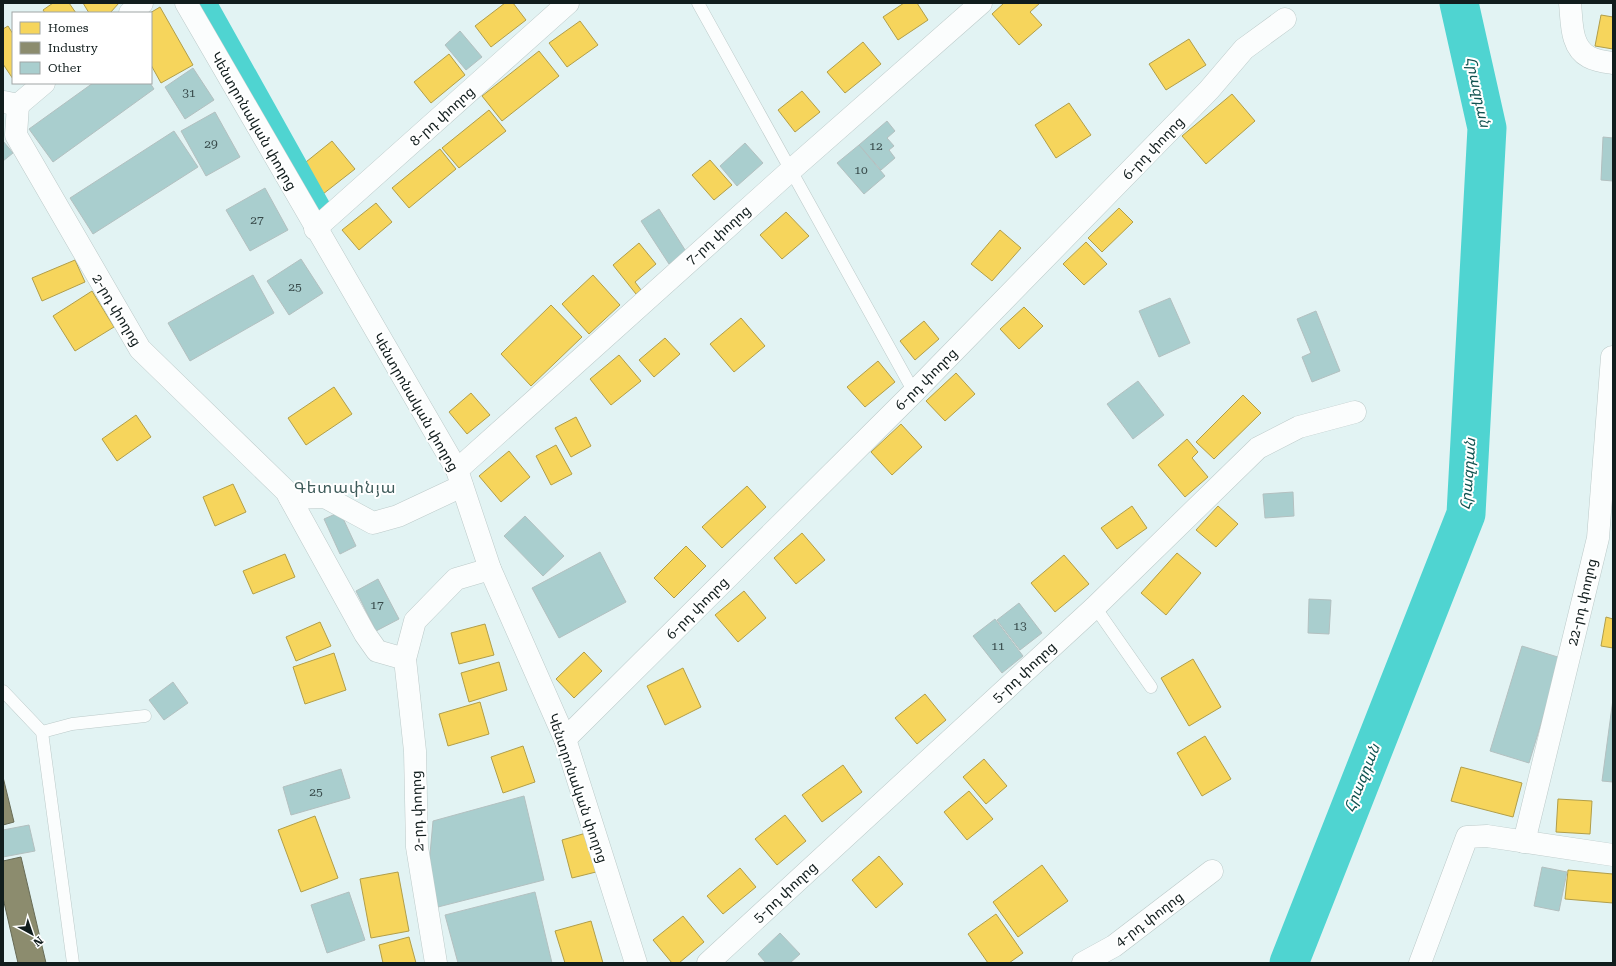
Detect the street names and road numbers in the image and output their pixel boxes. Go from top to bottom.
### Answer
street label: Կենտրոնական փողոց [208,49,300,193]
street label: 8-րդ փողոց [407,83,477,149]
street label: 6-րդ փողոց [1119,113,1187,183]
street label: 7-րդ փողոց [683,202,753,268]
street label: 2-րդ փողոց [89,271,145,349]
street label: Կենտրոնական փողոց [370,330,462,474]
street label: 6-րդ փողոց [892,345,960,413]
street label: 22-րդ փողոց [1564,557,1600,647]
street label: 6-րդ փողոց [663,574,731,642]
street label: 5-րդ փողոց [989,639,1059,705]
street label: Կենտրոնական փողոց [545,711,611,865]
street label: 2-րդ փողոց [408,770,426,852]
street label: 5-րդ փողոց [750,859,820,925]
street label: 4-րդ փողոց [1112,888,1186,950]

